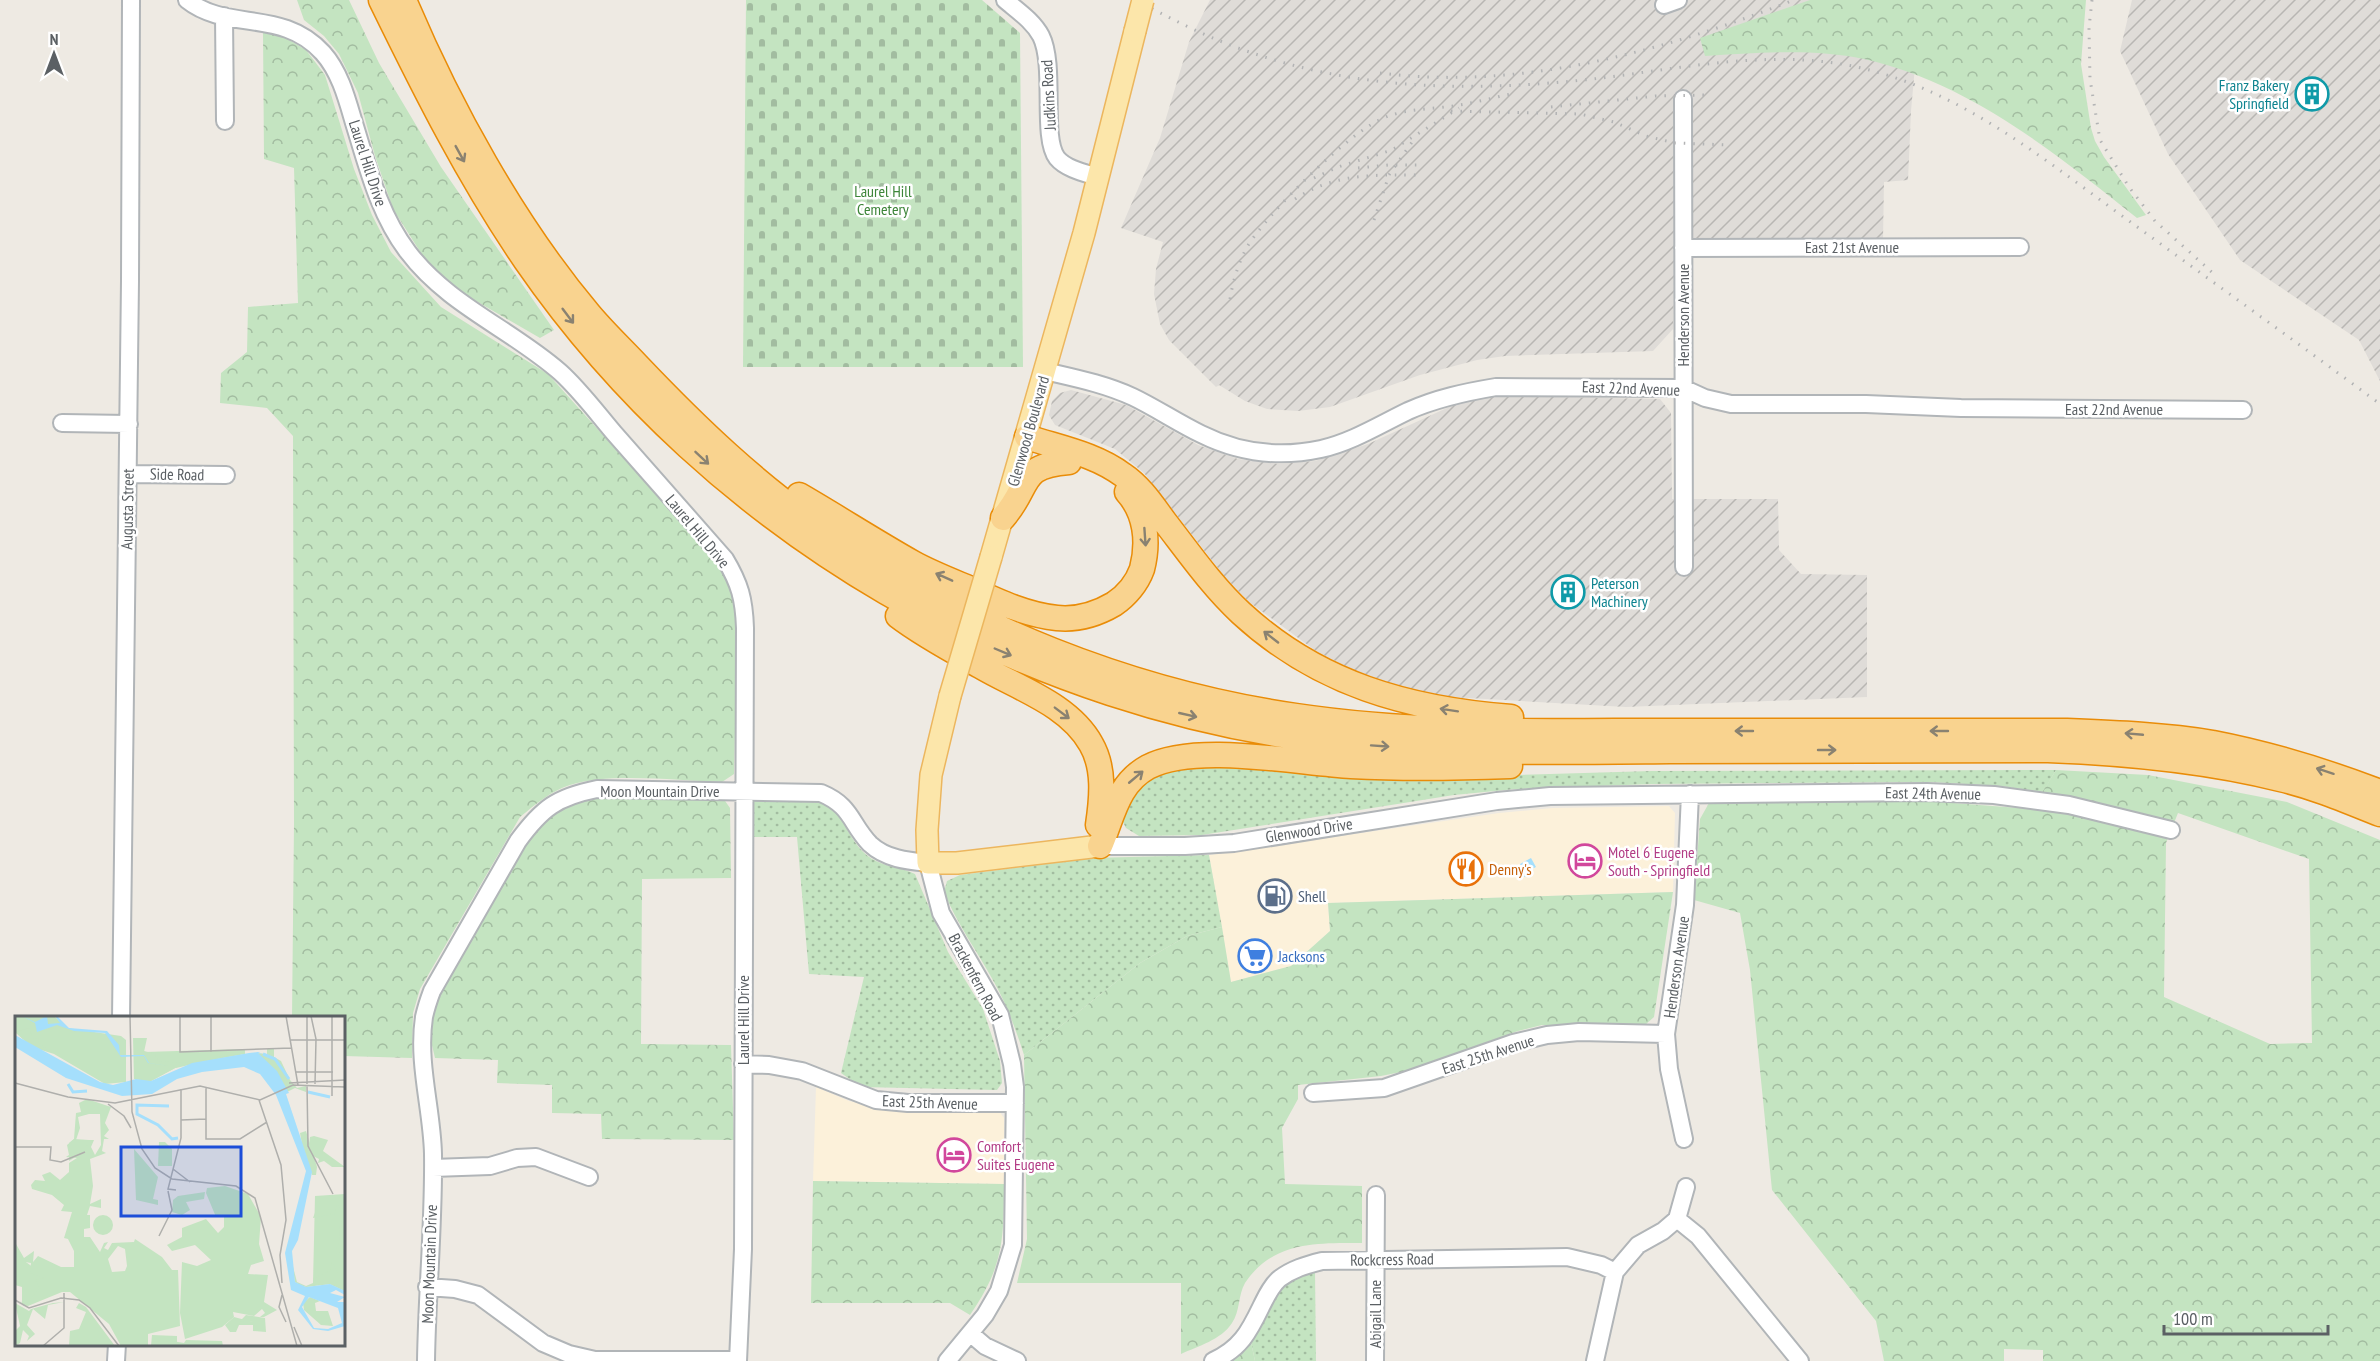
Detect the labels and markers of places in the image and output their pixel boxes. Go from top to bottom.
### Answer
place label: Franz Bakery Springfield [2219,75,2289,113]
building icon: Franz Bakery Springfield [2294,76,2330,112]
place label: Peterson Machinery [1591,573,1648,611]
building icon: Peterson Machinery [1550,574,1586,610]
place label: Motel 6 Eugene South - Springfield [1608,842,1710,880]
hotel icon: Motel 6 Eugene South - Springfield [1567,843,1603,879]
restaurant icon: Denny's [1448,851,1484,887]
place label: Denny's [1489,859,1532,879]
fuel station icon: Shell [1257,878,1293,914]
place label: Shell [1298,886,1326,906]
supermarket icon: Jacksons [1237,938,1273,974]
place label: Jacksons [1277,946,1325,966]
place label: Comfort Suites Eugene [977,1136,1055,1174]
hotel icon: Comfort Suites Eugene [936,1137,972,1173]

